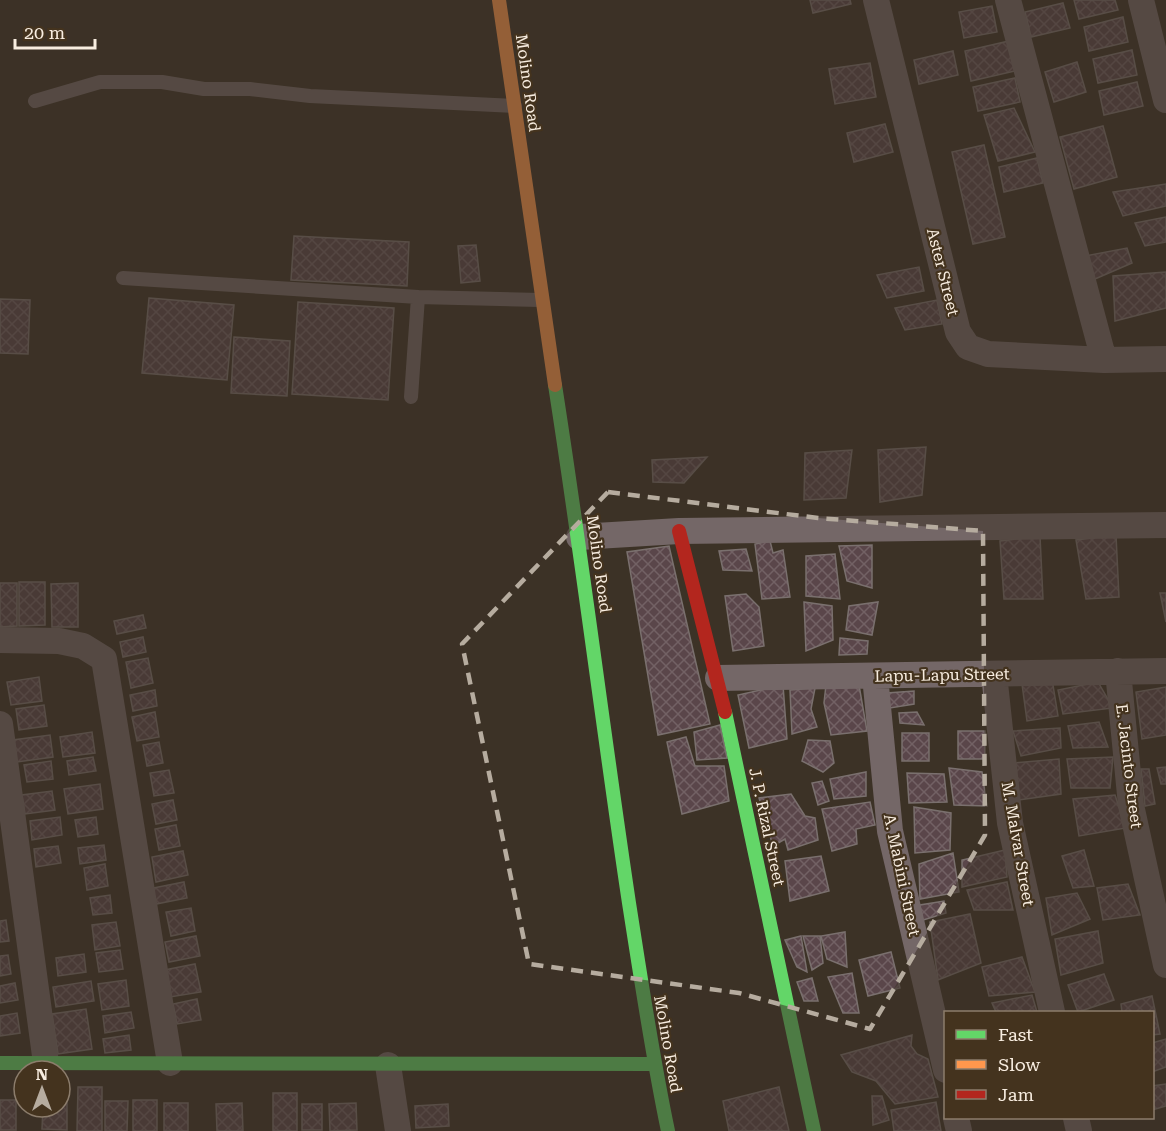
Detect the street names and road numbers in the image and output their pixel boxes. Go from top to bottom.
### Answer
street label: Molino Road [512,33,544,133]
street label: Aster Street [923,226,963,318]
street label: Molino Road [583,514,615,614]
street label: Lapu-Lapu Street [874,664,1010,686]
street label: E. Jacinto Street [1112,703,1146,829]
street label: J. P. Rizal Street [745,766,789,888]
street label: M. Malvar Street [998,780,1038,908]
street label: A. Mabini Street [880,812,924,938]
street label: Molino Road [650,994,686,1094]

